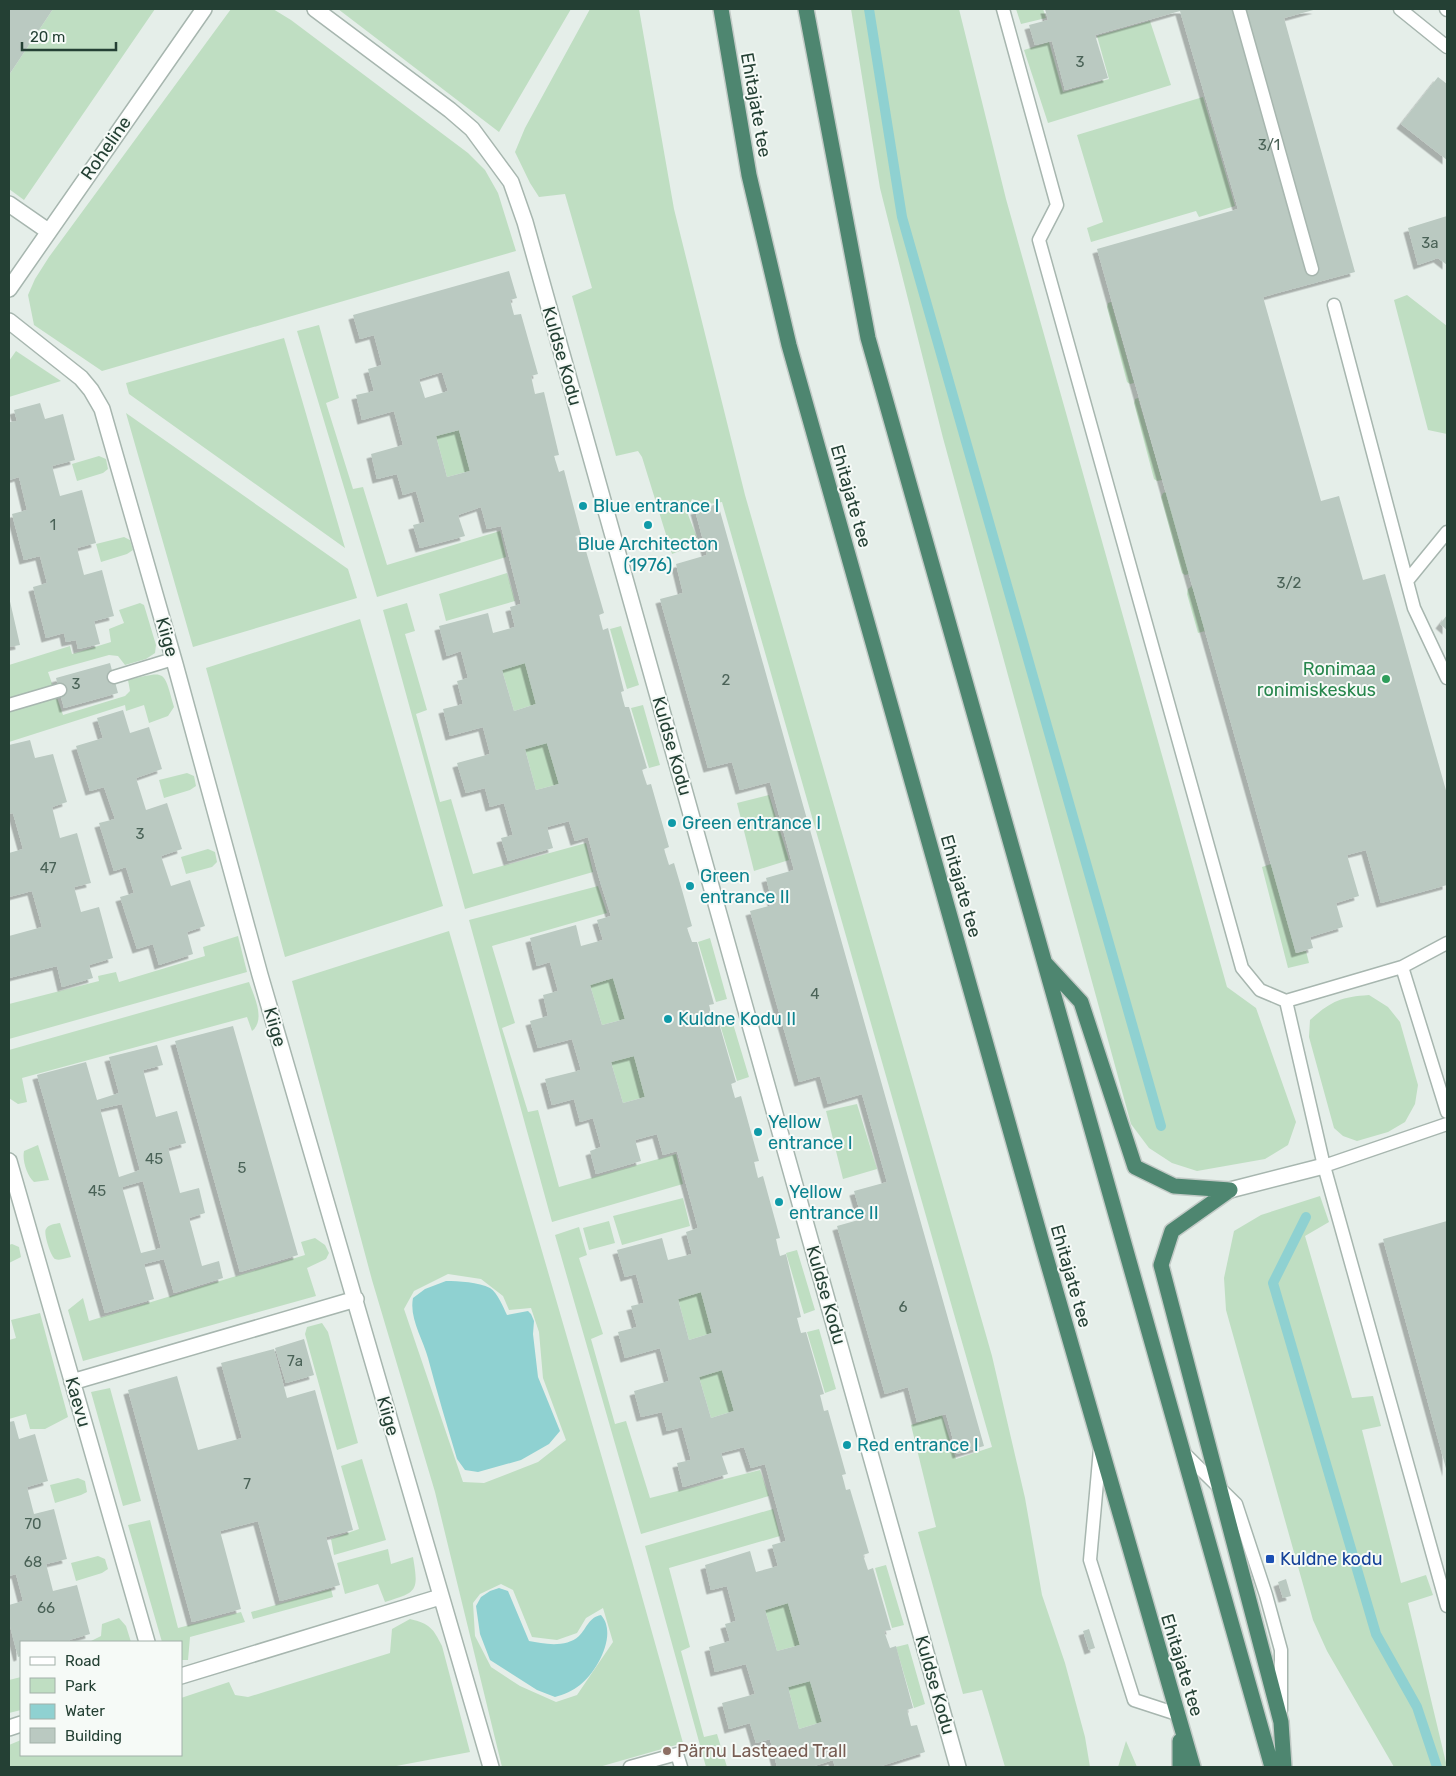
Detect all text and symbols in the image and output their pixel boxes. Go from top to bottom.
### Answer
scale bar [22,20,116,52]
text: 20 m [30,28,65,46]
street label: Ehitajate tee [736,51,776,159]
house number: 3 [1075,53,1085,71]
street label: Roheline [76,112,136,184]
house number: 3/1 [1258,136,1280,154]
house number: 3a [1421,234,1439,252]
street label: Kuldse Kodu [537,304,587,408]
street label: Ehitajate tee [826,442,876,550]
place label: Blue entrance I [593,495,720,517]
marker: Blue entrance I [577,500,589,512]
house number: 1 [50,516,56,534]
marker: Blue Architecton (1976) [642,519,654,531]
place label: Blue Architecton (1976) [578,533,718,576]
house number: 3/2 [1277,574,1302,592]
street label: Kiige [151,615,183,659]
place label: Ronimaa ronimiskeskus [1257,658,1376,701]
house number: 2 [722,671,731,689]
marker: Ronimaa ronimiskeskus [1380,673,1392,685]
house number: 3 [71,675,81,693]
street label: Kuldse Kodu [647,694,697,798]
place label: Green entrance I [682,812,821,834]
marker: Green entrance I [666,817,678,829]
house number: 3 [135,825,145,843]
street label: Ehitajate tee [936,832,986,940]
house number: 47 [40,859,57,877]
place label: Green entrance II [700,865,790,908]
marker: Green entrance II [684,880,696,892]
house number: 4 [810,985,820,1003]
street label: Kiige [259,1005,291,1049]
place label: Kuldne Kodu II [678,1008,796,1030]
marker: Kuldne Kodu II [662,1013,674,1025]
place label: Yellow entrance I [768,1111,853,1154]
marker: Yellow entrance I [752,1126,764,1138]
house number: 45 [145,1150,163,1168]
house number: 5 [238,1159,247,1177]
place label: Yellow entrance II [789,1181,879,1224]
house number: 45 [88,1182,106,1200]
marker: Yellow entrance II [773,1196,785,1208]
street label: Ehitajate tee [1046,1222,1096,1330]
street label: Kuldse Kodu [801,1243,851,1347]
house number: 6 [898,1298,908,1316]
house number: 7a [287,1352,303,1370]
street label: Kaevu [60,1374,96,1430]
street label: Kiige [372,1394,404,1438]
place label: Red entrance I [857,1434,979,1456]
marker: Red entrance I [841,1439,853,1451]
house number: 7 [243,1475,251,1493]
house number: 70 [24,1515,42,1533]
place label: Kuldne kodu [1280,1548,1382,1570]
house number: 68 [24,1553,42,1571]
marker: Kuldne kodu [1264,1553,1276,1565]
house number: 66 [37,1599,55,1617]
street label: Ehitajate tee [1156,1611,1208,1719]
street label: Kuldse Kodu [910,1633,960,1737]
legend [20,1641,182,1756]
text: Road [65,1652,101,1670]
text: Park [65,1677,96,1695]
text: Water [65,1702,105,1720]
text: Building [65,1727,122,1745]
place label: Pärnu Lasteaed Trall [677,1740,847,1762]
marker: Pärnu Lasteaed Trall [661,1745,673,1757]

